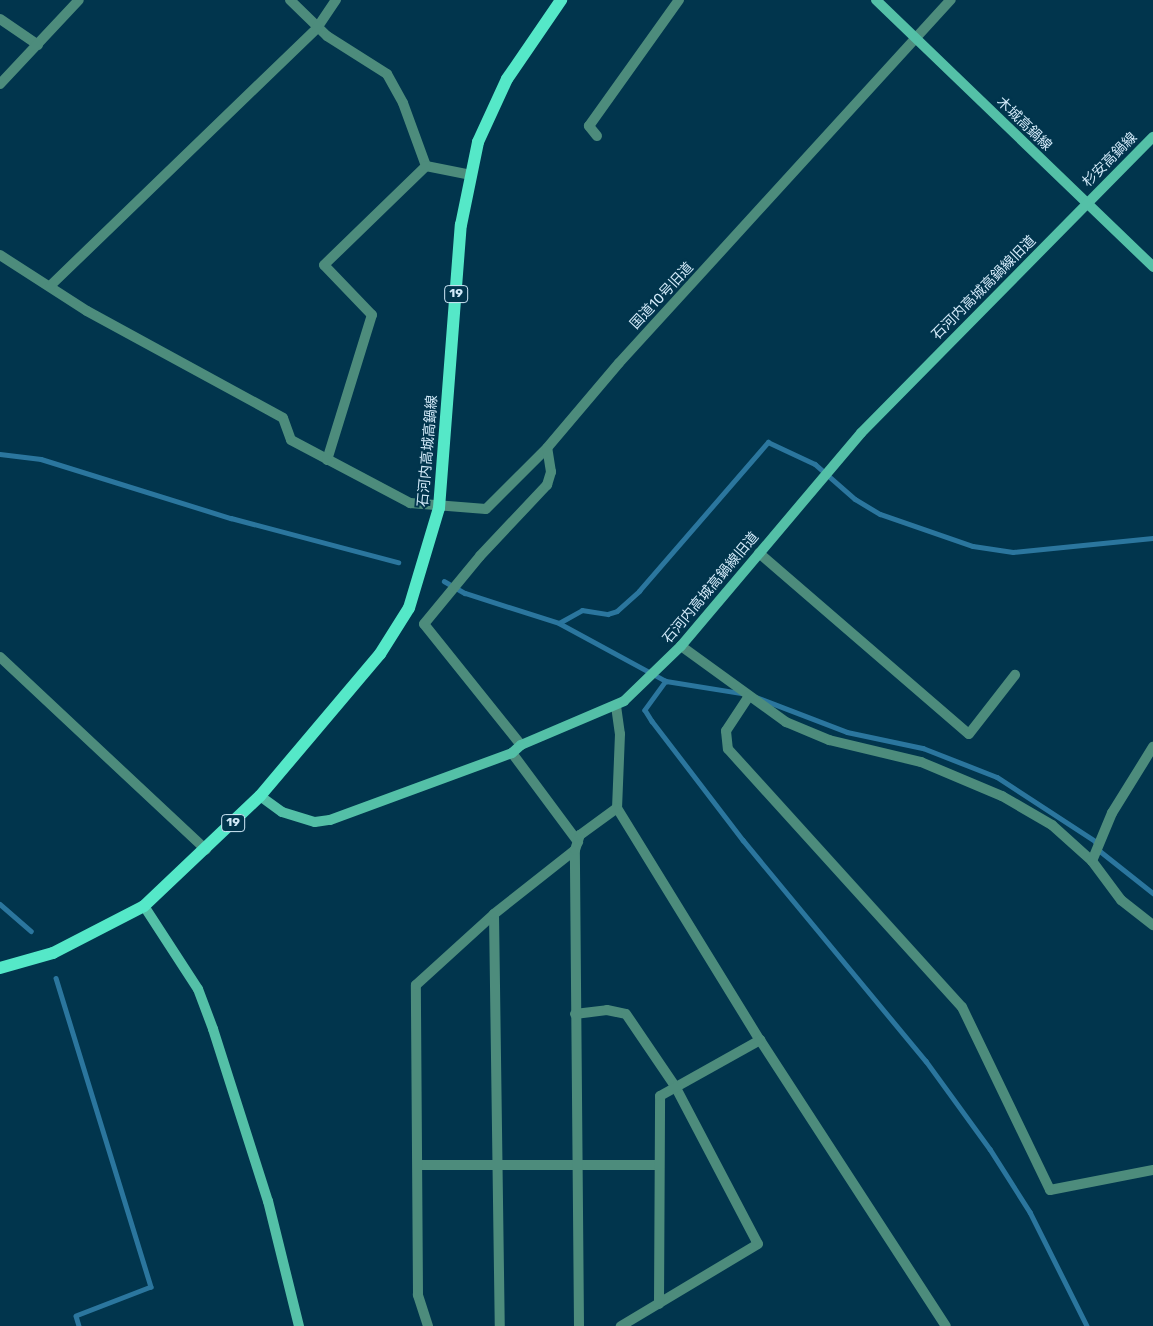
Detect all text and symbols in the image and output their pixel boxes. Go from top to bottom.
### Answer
street label: 木城高鍋線 [993,94,1055,154]
street label: 杉安高鍋線 [1079,129,1141,191]
street label: 石河内高城高鍋線旧道 [929,233,1039,343]
street label: 国道10号旧道 [627,259,697,333]
road number: 19 [444,284,468,304]
street label: 石河内高城高鍋線 [415,394,441,508]
street label: 石河内高城高鍋線旧道 [660,529,762,647]
road number: 19 [220,814,246,832]

